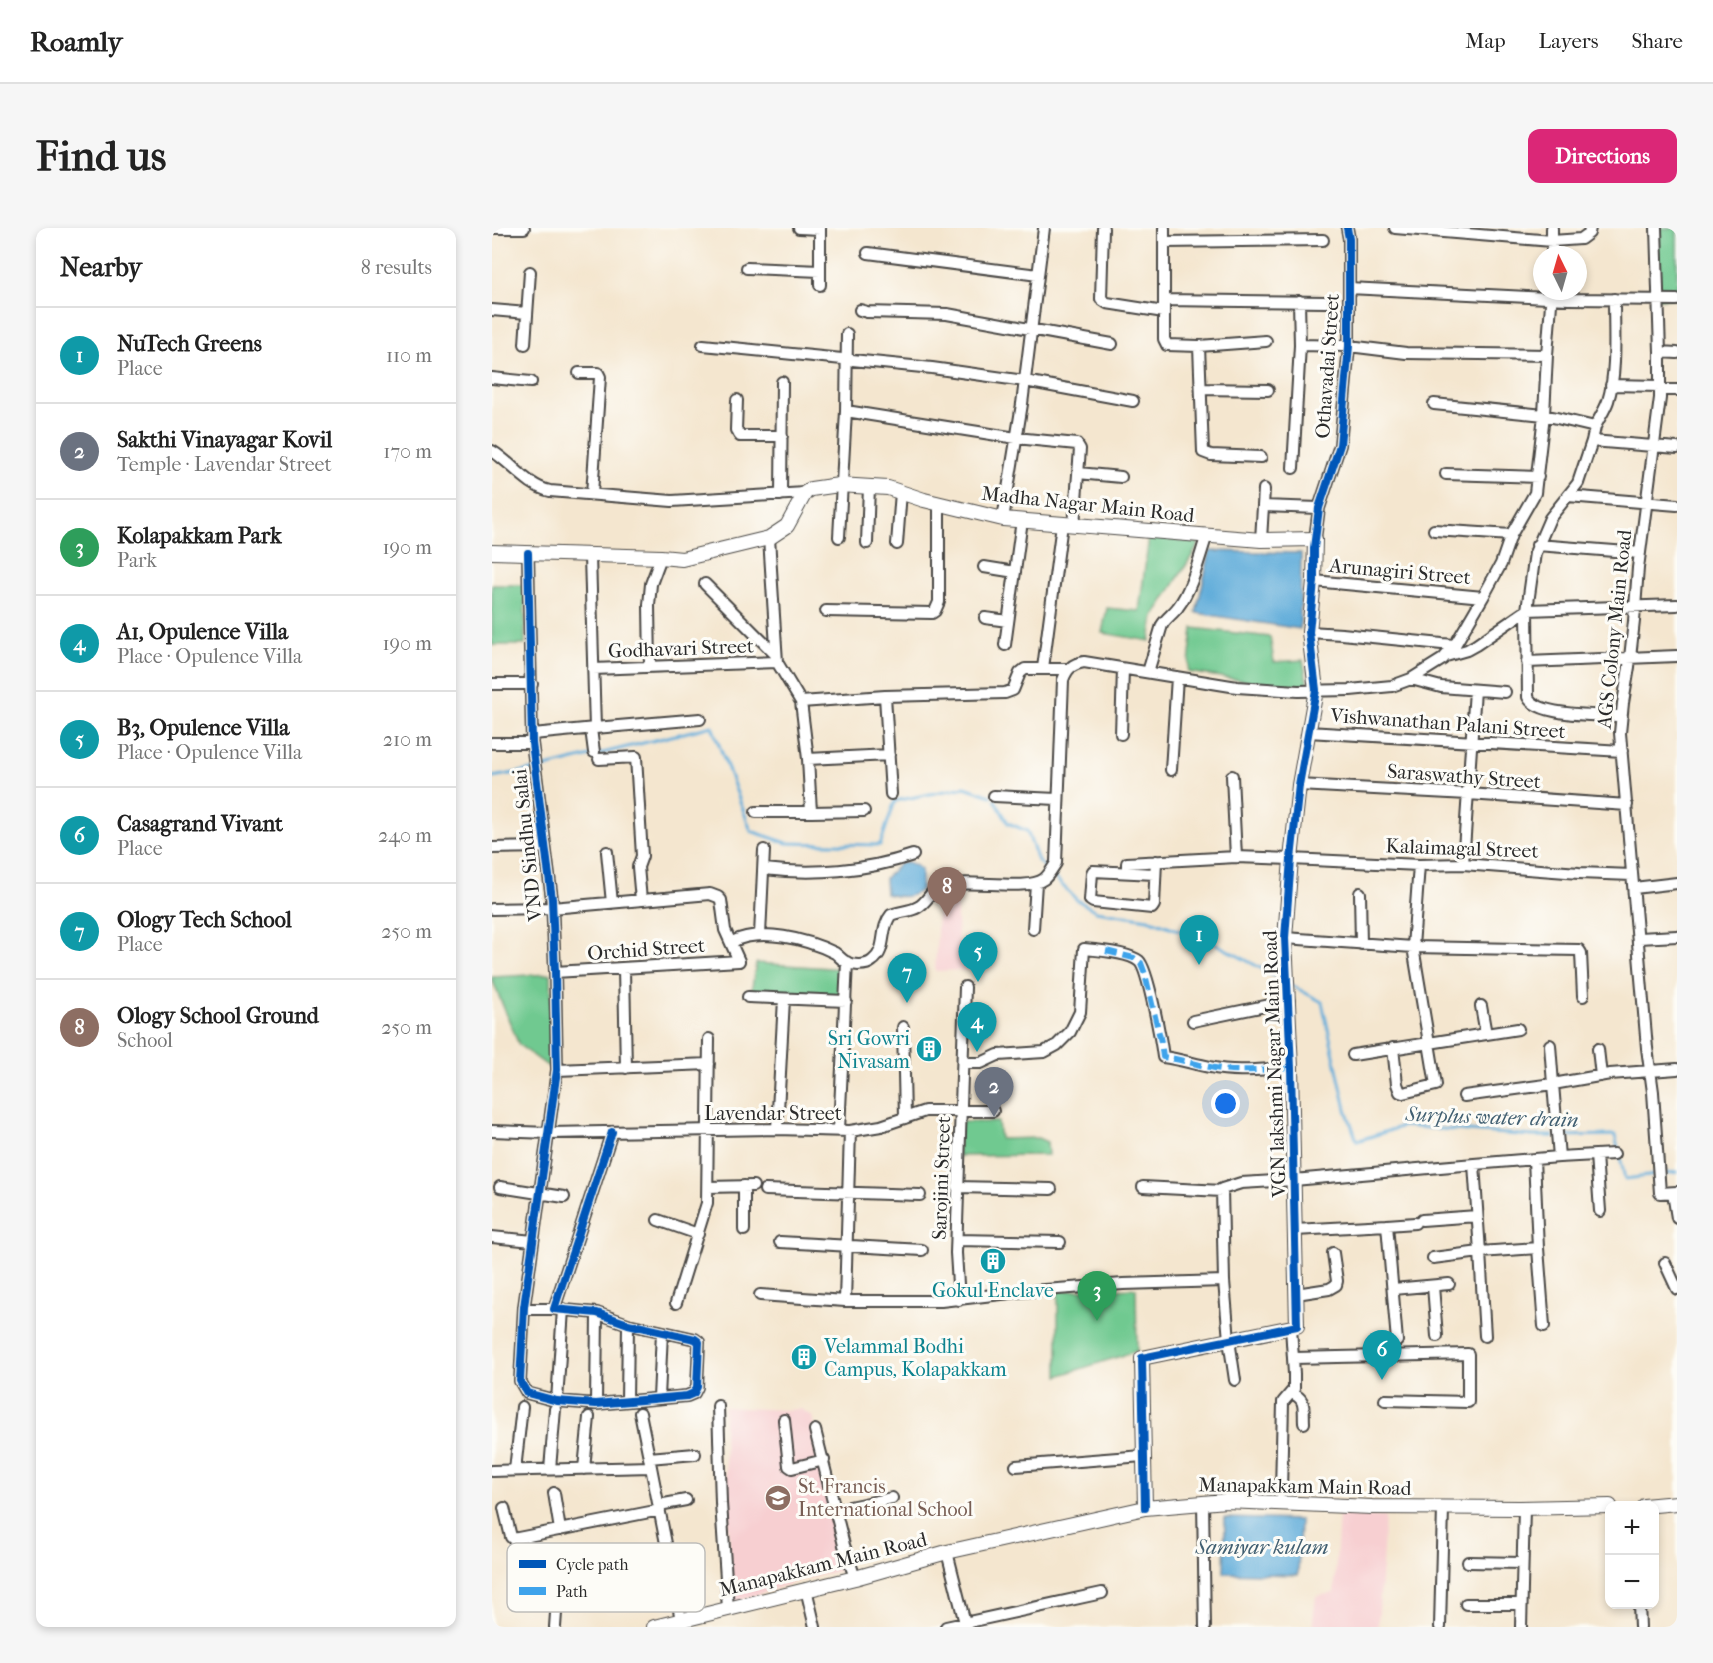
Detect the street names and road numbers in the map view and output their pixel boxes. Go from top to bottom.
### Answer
street label: Othavadai Street [1311,293,1344,439]
street label: Madha Nagar Main Road [980,482,1197,527]
street label: AGS Colony Main Road [1593,527,1636,731]
street label: Arunagiri Street [1327,554,1472,589]
street label: Godhavari Street [608,634,754,663]
street label: Vishwanathan Palani Street [1329,704,1566,743]
street label: Saraswathy Street [1386,760,1542,793]
street label: VND Sindhu Salai [508,767,547,923]
street label: Kalaimagal Street [1385,834,1539,863]
street label: VGN lakshmi Nagar Main Road [1258,929,1291,1199]
street label: Orchid Street [586,934,706,965]
street label: Lavendar Street [704,1102,842,1125]
street label: Sarojini Street [928,1116,955,1240]
street label: Manapakkam Main Road [1198,1473,1413,1500]
street label: Manapakkam Main Road [717,1527,930,1601]

